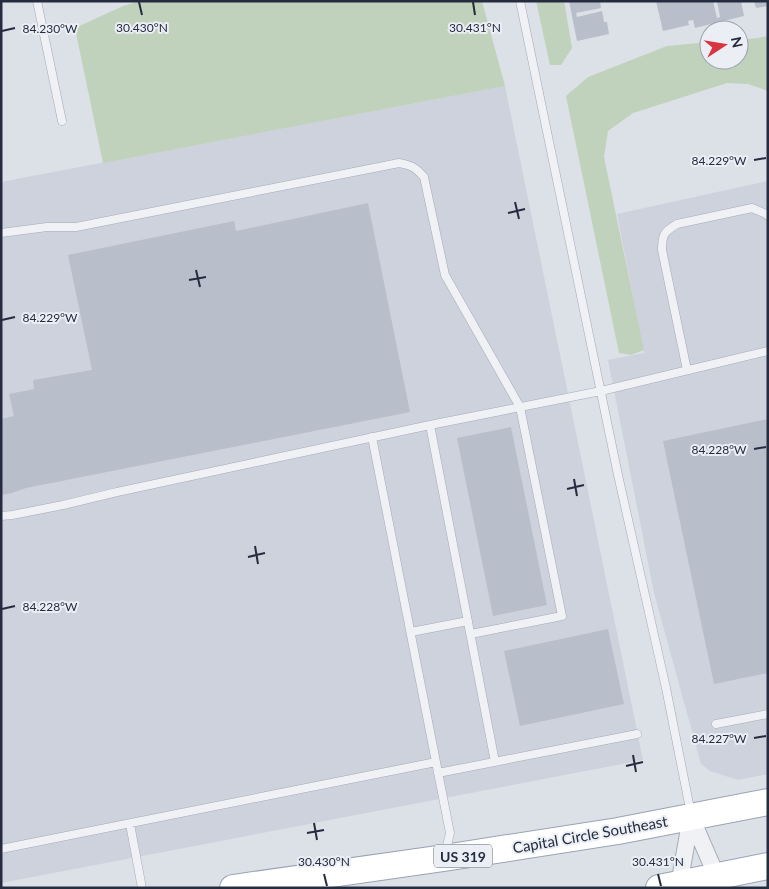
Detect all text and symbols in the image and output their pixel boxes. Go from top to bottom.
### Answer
text: 30.430°N [116,20,168,35]
text: 30.431°N [449,20,501,35]
north arrow [699,20,749,70]
text: 84.230°W [22,21,78,36]
text: N [728,35,747,49]
text: 84.229°W [691,153,747,168]
text: 84.229°W [22,310,78,325]
text: 84.228°W [691,442,747,457]
text: 84.228°W [22,599,78,614]
text: 84.227°W [691,731,747,746]
street label: Capital Circle Southeast [511,811,669,856]
road number: US 319 [434,844,492,868]
text: 30.430°N [298,854,350,869]
text: 30.431°N [632,854,684,869]

